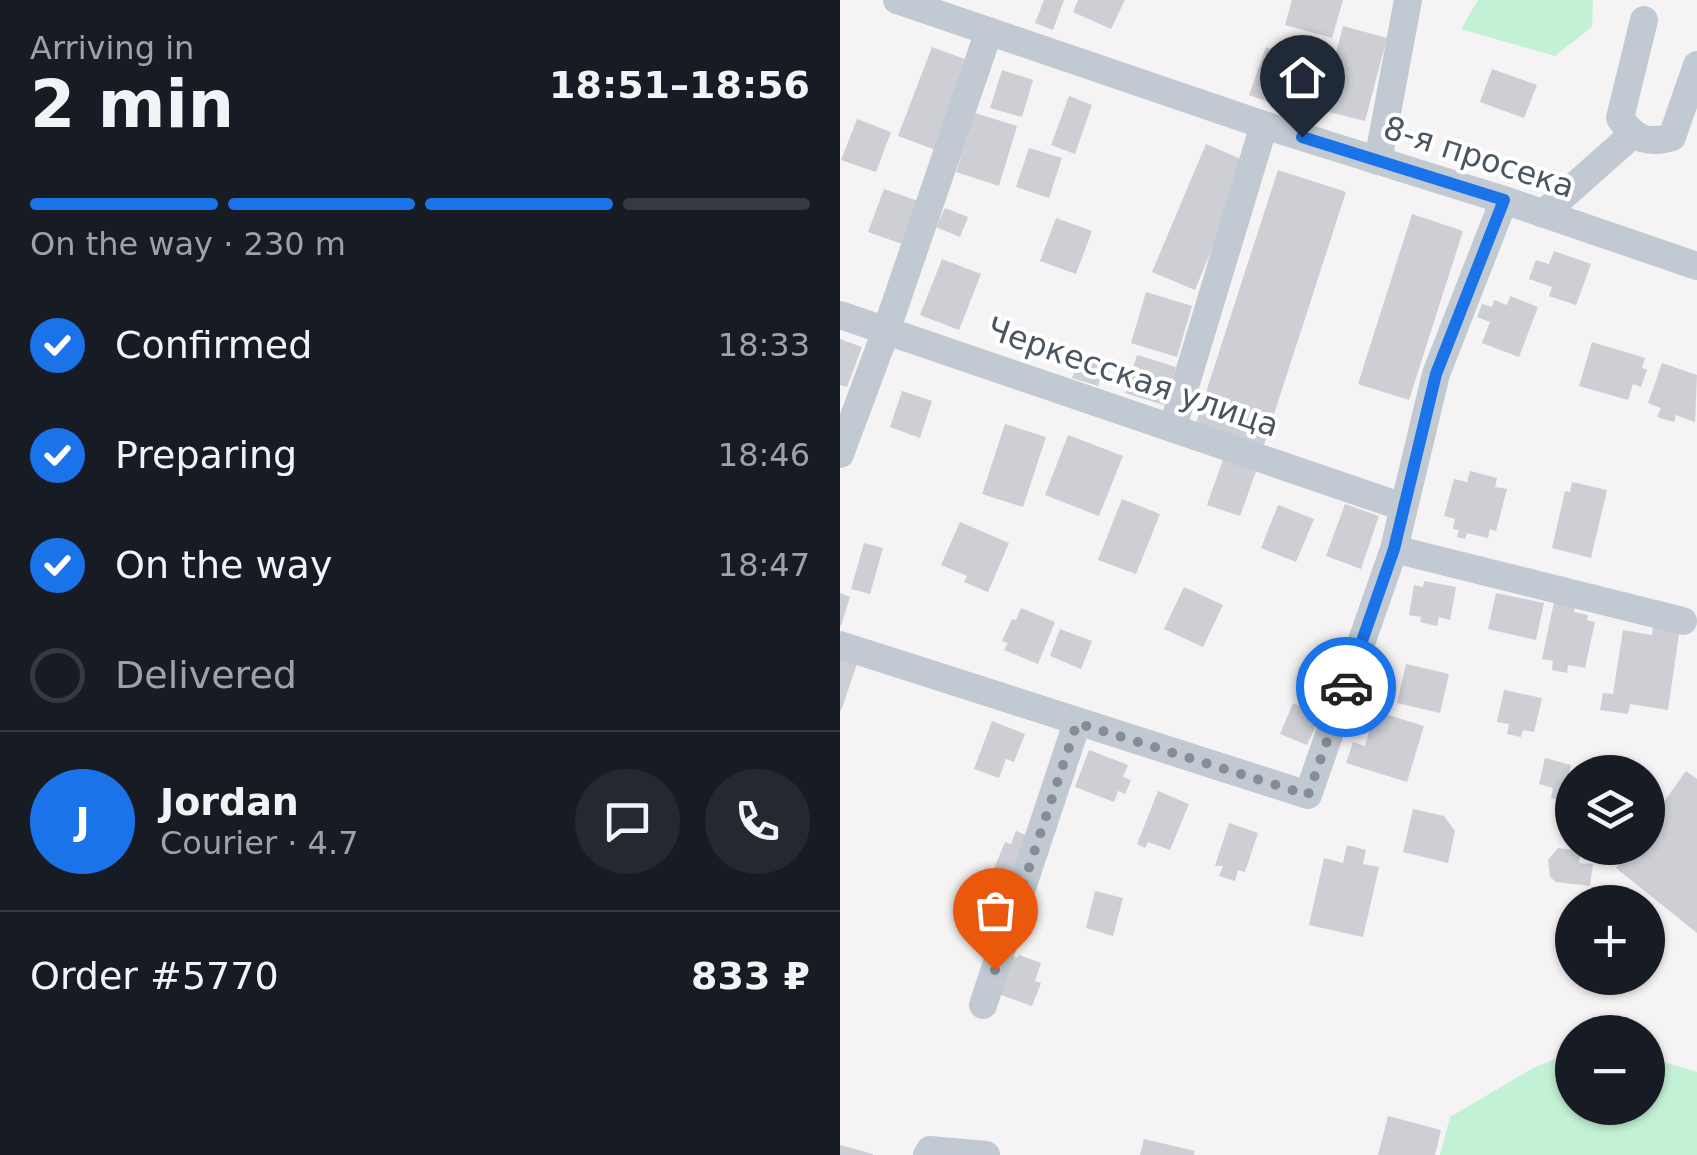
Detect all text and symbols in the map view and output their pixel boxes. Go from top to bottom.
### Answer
text: Arriving in [30,29,194,67]
pin [1260,35,1345,138]
icon: home [1275,50,1330,105]
text: 18:51–18:56 [549,63,810,107]
text: 2 min [30,67,234,142]
street label: 8-я просека [1379,108,1579,206]
text: On the way · 230 m [30,225,346,263]
street label: Черкесская улица [982,309,1284,445]
icon: check [30,318,85,373]
text: Confirmed [115,323,312,367]
text: 18:33 [718,326,810,364]
icon: check [30,428,85,483]
text: Preparing [115,433,297,477]
text: 18:46 [718,436,810,474]
icon: check [30,538,85,593]
text: On the way [115,543,332,587]
text: 18:47 [718,546,810,584]
courier [1296,637,1396,737]
text: Delivered [115,653,297,697]
icon: car [1319,660,1374,715]
map controls [1555,755,1665,1125]
button: layers [1555,755,1665,865]
button: chat [575,769,680,874]
button: phone [705,769,810,874]
text: Jordan [160,780,299,824]
text: J [75,799,90,843]
text: Courier · 4.7 [160,824,359,862]
pin [953,868,1038,971]
icon: bag [968,883,1023,938]
button: + [1555,885,1665,995]
text: Order #5770 [30,954,279,998]
text: 833 ₽ [691,954,810,998]
button: − [1555,1015,1665,1125]

